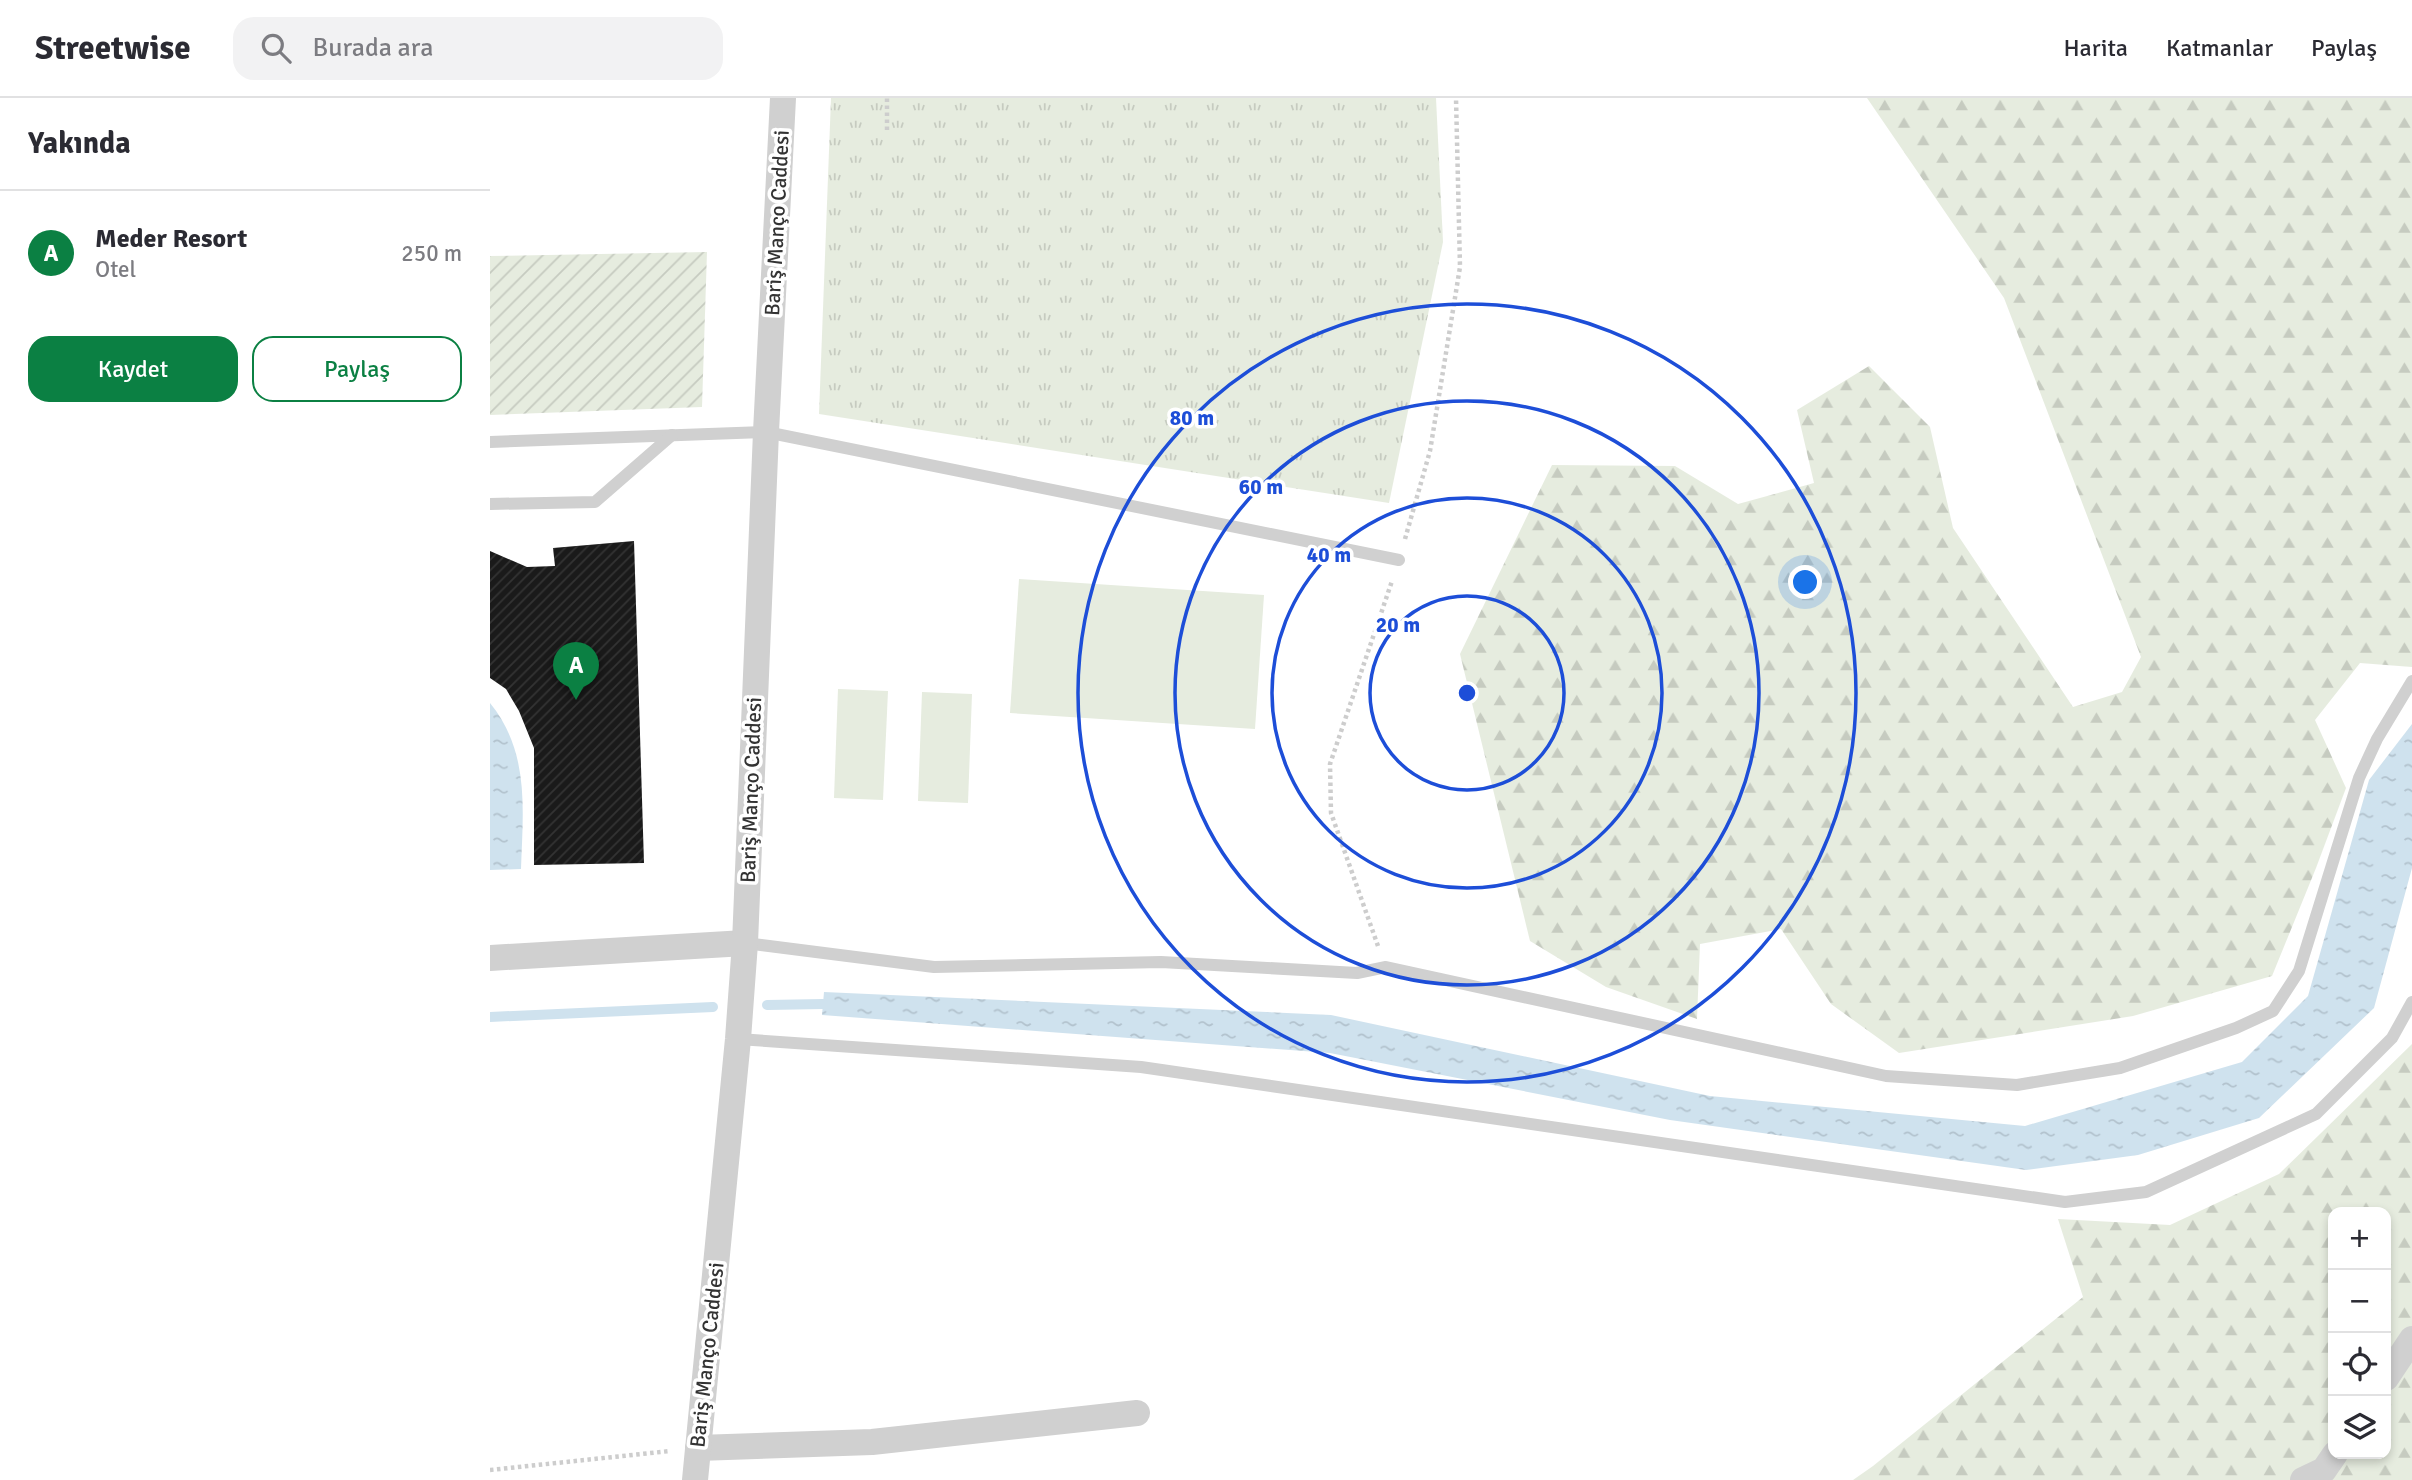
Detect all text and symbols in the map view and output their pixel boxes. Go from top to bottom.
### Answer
search box [233,17,723,80]
text: Streetwise [35,28,191,69]
icon: search [257,29,295,67]
text: Burada ara [313,32,433,64]
text: Harita [2063,33,2128,63]
text: Katmanlar [2166,33,2273,63]
text: Paylaş [2311,33,2377,63]
text: Yakında [28,125,131,162]
street label: Bariş Manço Caddesi [759,129,795,317]
text: Meder Resort [95,223,247,255]
text: A [44,239,58,268]
text: 250 m [401,239,462,268]
text: Otel [95,255,136,284]
button: Kaydet [28,336,238,402]
button: Paylaş [252,336,462,402]
text: 80 m [1170,405,1214,431]
text: 60 m [1239,474,1283,500]
text: 40 m [1307,542,1351,568]
your location [1788,565,1822,599]
text: 20 m [1376,612,1420,638]
pin: A [553,642,599,700]
centre of rings [1455,681,1479,705]
street label: Bariş Manço Caddesi [735,697,767,883]
map controls [2328,1207,2391,1459]
button: + [2328,1207,2391,1270]
street label: Bariş Manço Caddesi [684,1261,730,1449]
button: − [2328,1270,2391,1333]
button: locate [2328,1333,2391,1396]
button: layers [2328,1396,2391,1459]

